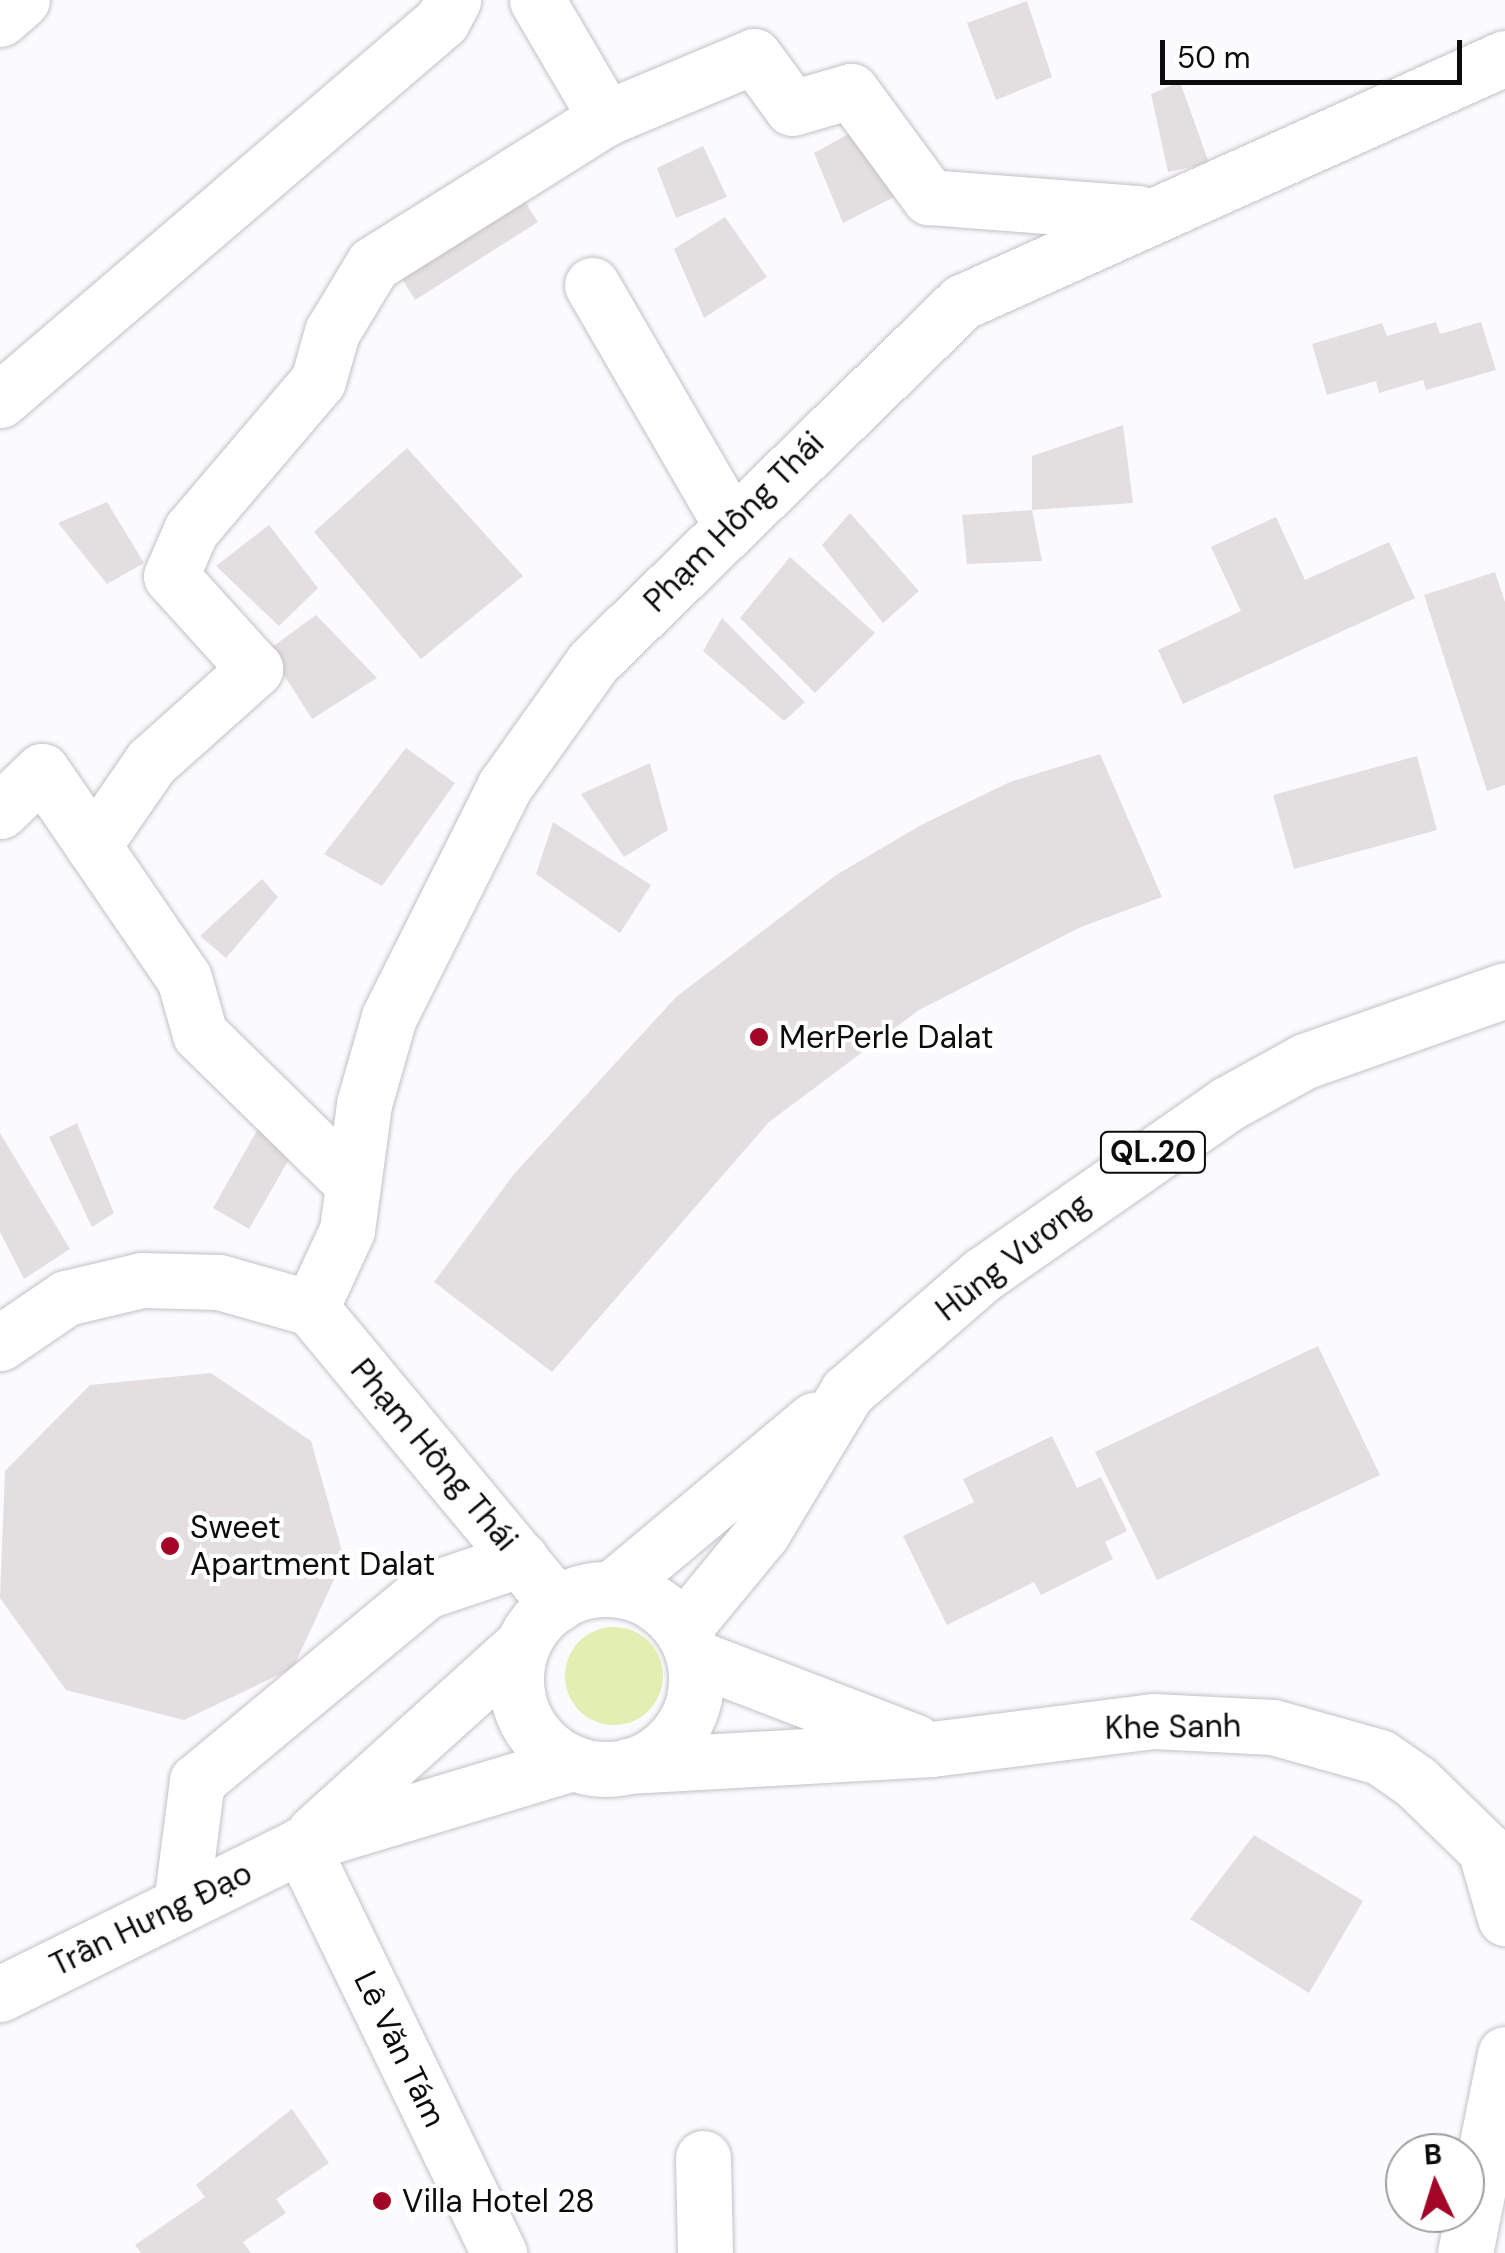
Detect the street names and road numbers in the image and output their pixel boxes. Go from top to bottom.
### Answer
street label: Phạm Hồng Thái [636,424,832,620]
road number: QL.20 [1098,1127,1208,1177]
street label: Hùng Vương [928,1185,1098,1329]
street label: Phạm Hồng Thái [343,1351,525,1559]
street label: Khe Sanh [1104,1707,1242,1747]
street label: Trần Hưng Đạo [44,1854,258,1984]
street label: Lê Văn Tám [346,1965,454,2133]

